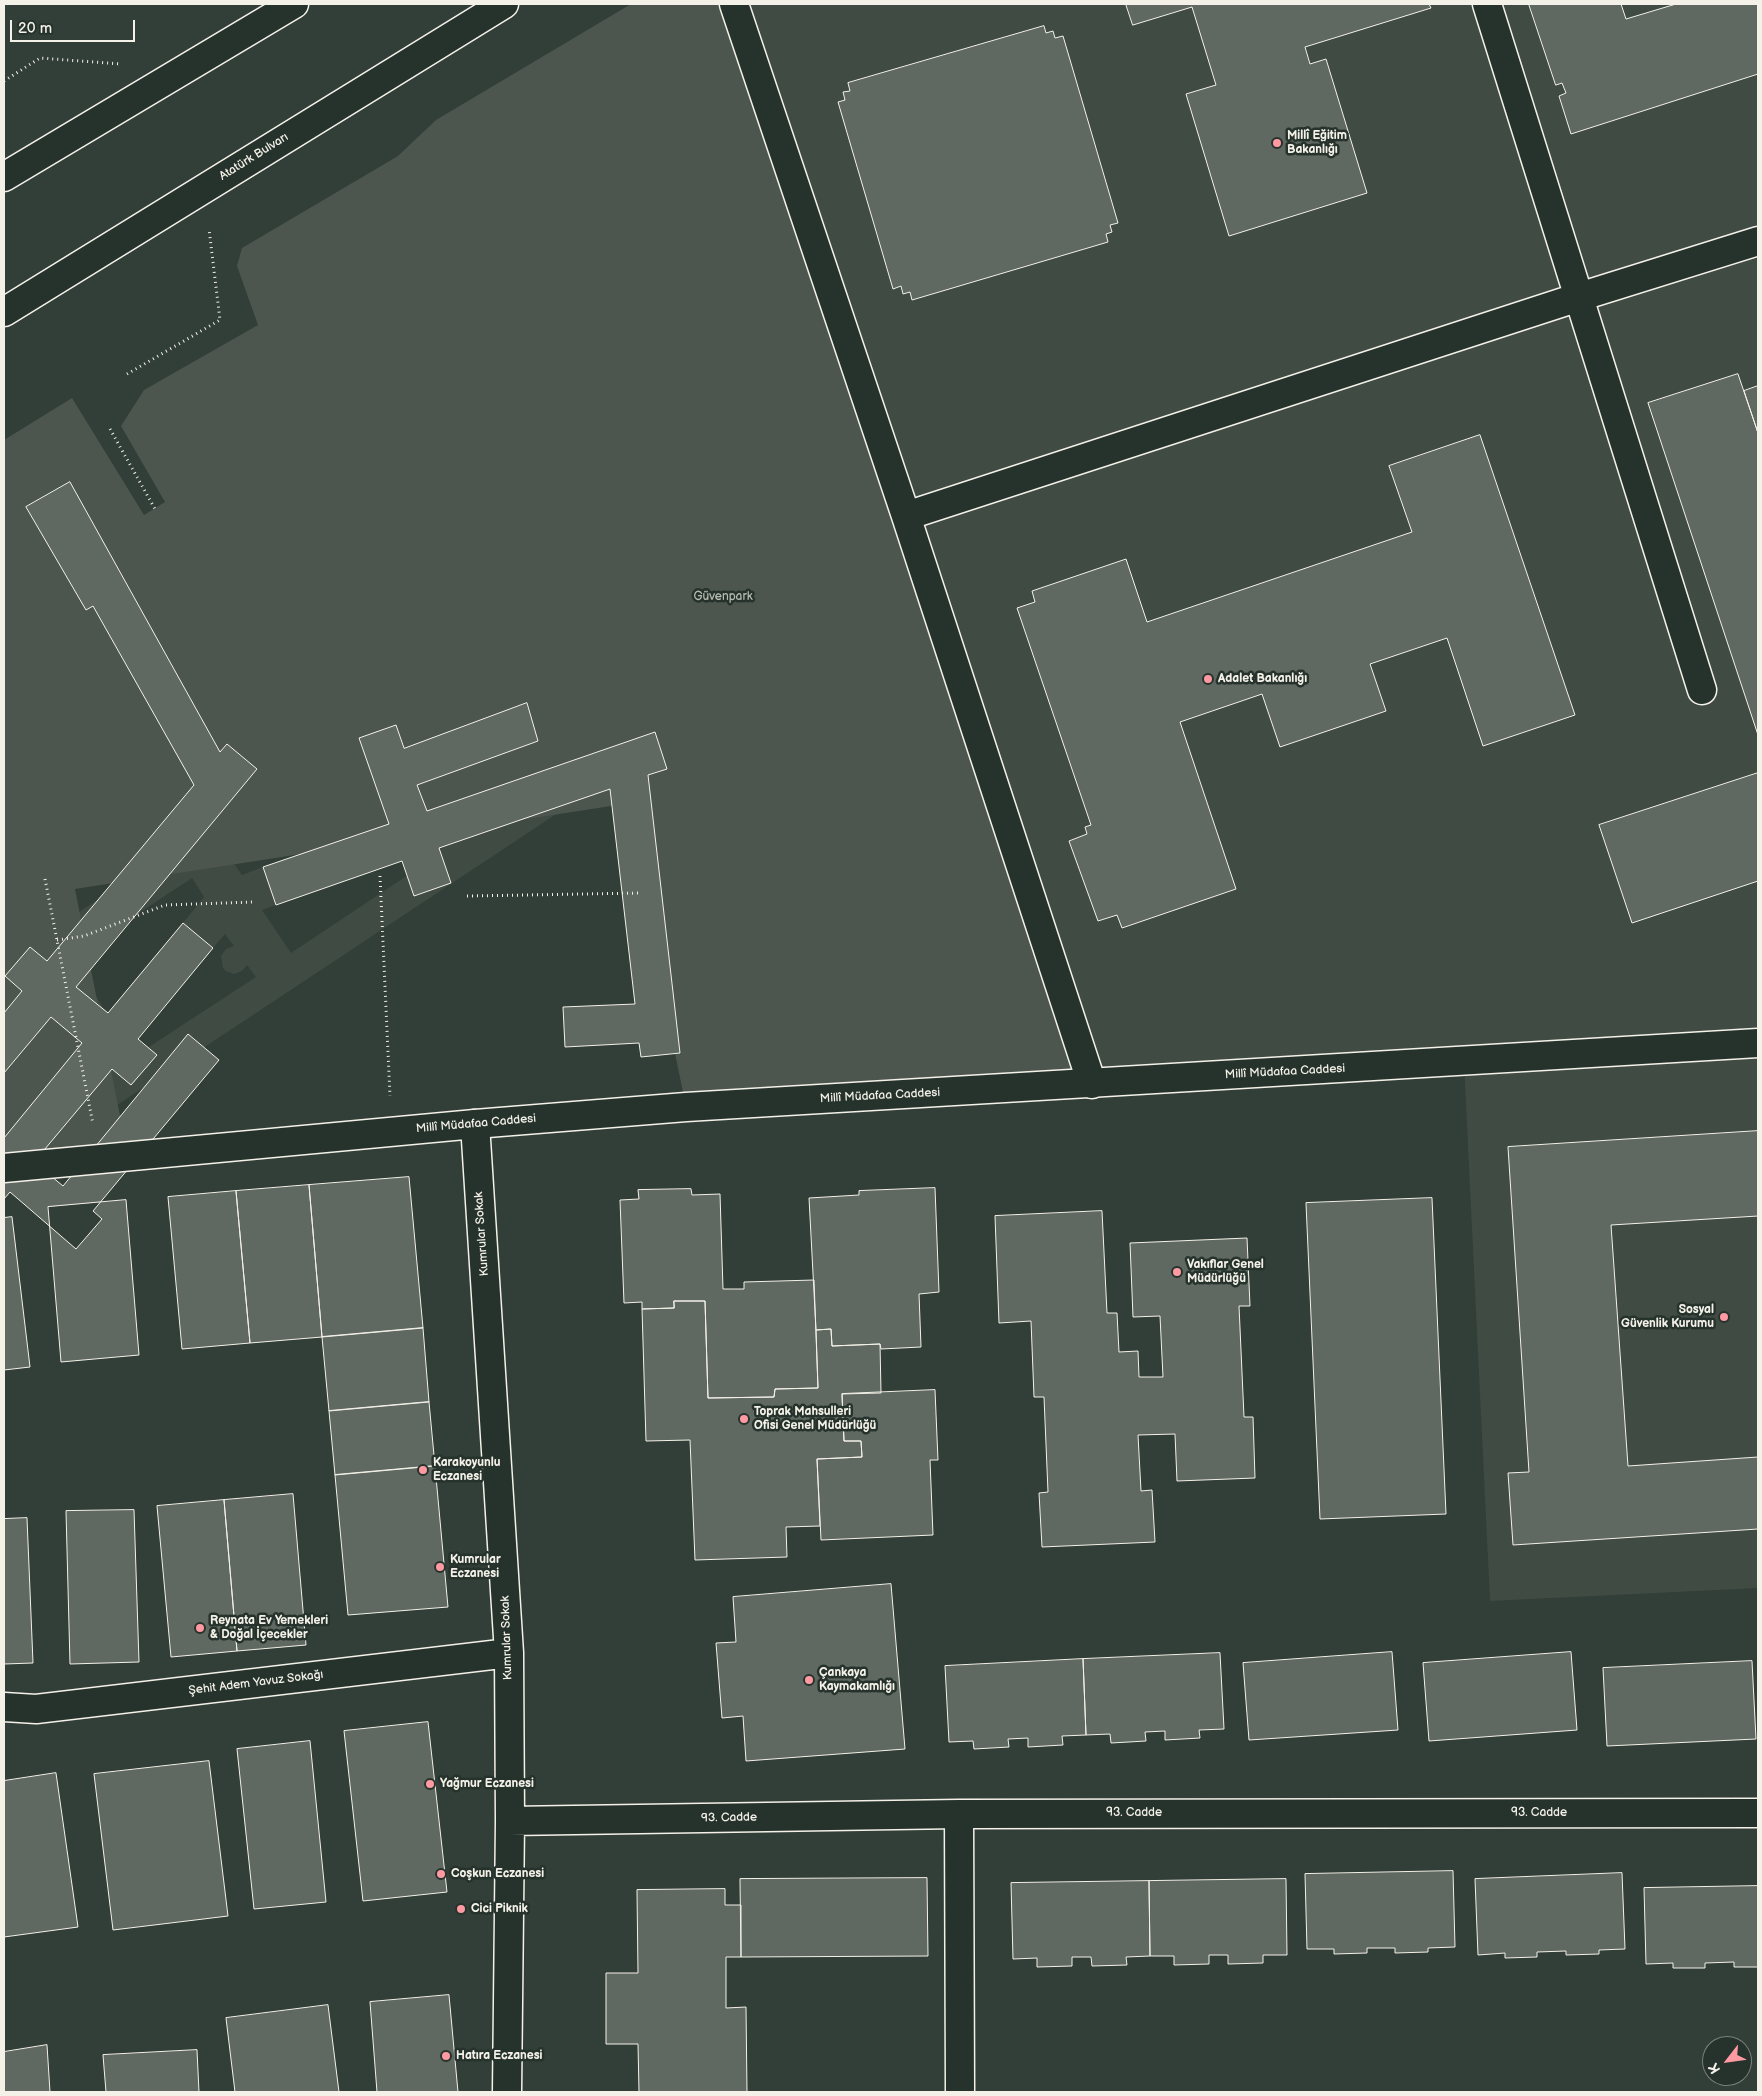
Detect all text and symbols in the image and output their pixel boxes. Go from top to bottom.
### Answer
scale bar [12,10,138,42]
text: 20 m [18,19,52,38]
place label: Millî Eğitim Bakanlığı [1287,129,1347,157]
street label: Atatürk Bulvarı [217,130,291,184]
marker: Millî Eğitim Bakanlığı [1271,137,1283,149]
park label: Güvenpark [693,590,753,604]
place label: Adalet Bakanlığı [1218,672,1307,686]
marker: Adalet Bakanlığı [1202,673,1214,685]
street label: Millî Müdafaa Caddesi [1225,1062,1345,1082]
street label: Millî Müdafaa Caddesi [820,1086,940,1106]
street label: Millî Müdafaa Caddesi [415,1112,537,1136]
street label: Kumrular Sokak [472,1191,492,1277]
place label: Vakıflar Genel Müdürlüğü [1187,1258,1264,1286]
marker: Vakıflar Genel Müdürlüğü [1171,1266,1183,1278]
place label: Sosyal Güvenlik Kurumu [1621,1303,1714,1331]
marker: Sosyal Güvenlik Kurumu [1718,1311,1730,1323]
place label: Toprak Mahsulleri Ofisi Genel Müdürlüğü [754,1405,876,1433]
marker: Toprak Mahsulleri Ofisi Genel Müdürlüğü [738,1413,750,1425]
place label: Karakoyunlu Eczanesi [433,1456,500,1484]
marker: Karakoyunlu Eczanesi [417,1464,429,1476]
place label: Kumrular Eczanesi [450,1553,501,1581]
marker: Kumrular Eczanesi [434,1561,446,1573]
street label: Kumrular Sokak [498,1596,516,1680]
place label: Reynata Ev Yemekleri & Doğal İçecekler [210,1614,328,1642]
marker: Reynata Ev Yemekleri & Doğal İçecekler [194,1622,206,1634]
place label: Çankaya Kaymakamlığı [819,1666,895,1694]
street label: Şehit Adem Yavuz Sokağı [188,1668,324,1698]
marker: Çankaya Kaymakamlığı [803,1674,815,1686]
place label: Yağmur Eczanesi [440,1777,534,1791]
marker: Yağmur Eczanesi [424,1778,436,1790]
street label: 93. Cadde [1106,1806,1162,1820]
street label: 93. Cadde [1511,1806,1567,1820]
street label: 93. Cadde [701,1810,757,1826]
place label: Coşkun Eczanesi [451,1867,544,1881]
marker: Coşkun Eczanesi [435,1868,447,1880]
place label: Cici Piknik [471,1902,528,1916]
marker: Cici Piknik [455,1903,467,1915]
north arrow [1702,2036,1752,2086]
place label: Hatıra Eczanesi [456,2049,542,2063]
marker: Hatıra Eczanesi [440,2050,452,2062]
text: K [1705,2060,1724,2077]

